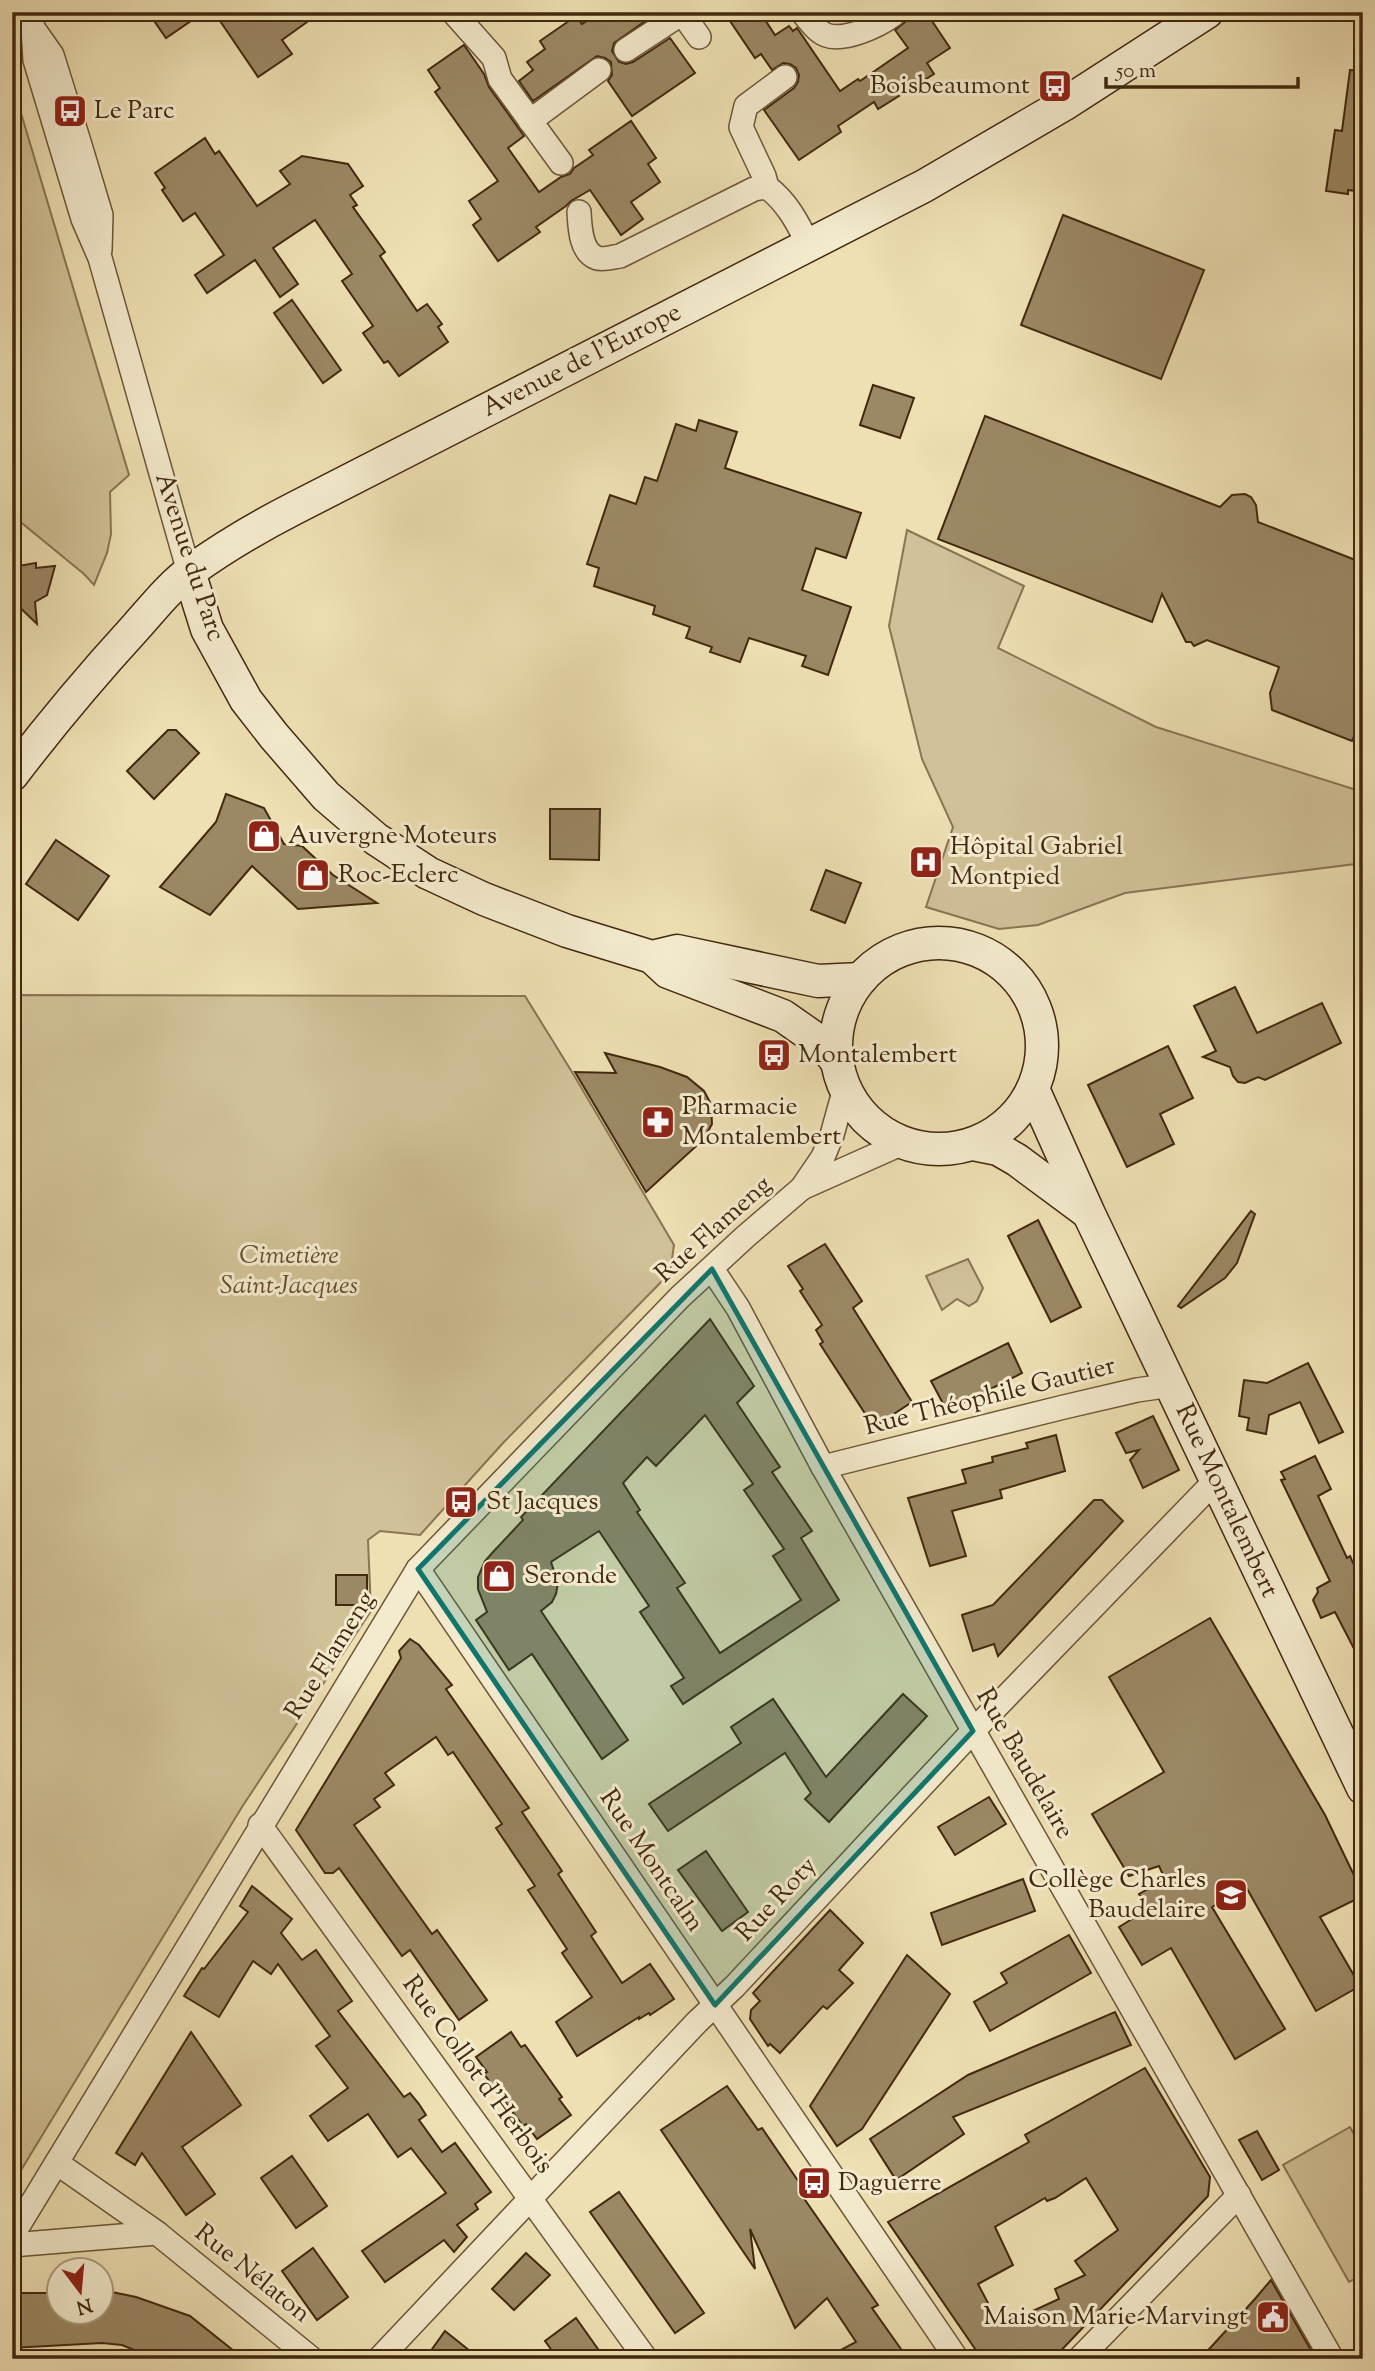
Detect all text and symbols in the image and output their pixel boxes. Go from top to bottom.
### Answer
scale bar [1106,46,1298,90]
text: 50 m [1115,57,1156,87]
bus stop icon: Boisbeaumont [1036,67,1074,105]
place label: Boisbeaumont [870,68,1030,105]
bus stop icon: Le Parc [51,92,89,130]
place label: Le Parc [94,93,175,130]
street label: Avenue de l'Europe [476,295,688,427]
street label: Avenue du Parc [144,468,234,646]
shop icon: Auvergne Moteurs [245,817,283,855]
place label: Auvergne Moteurs [288,818,497,855]
place label: Hôpital Gabriel Montpied [950,829,1123,896]
hospital icon: Hôpital Gabriel Montpied [907,843,945,881]
shop icon: Roc-Eclerc [294,856,332,894]
place label: Roc-Eclerc [338,857,459,894]
bus stop icon: Montalembert [755,1036,793,1074]
place label: Montalembert [798,1037,957,1074]
place label: Pharmacie Montalembert [682,1089,841,1156]
pharmacy icon: Pharmacie Montalembert [639,1103,677,1141]
street label: Rue Flameng [648,1168,780,1292]
park label: Cimetière Saint-Jacques [220,1238,358,1305]
street label: Rue Théophile Gautier [861,1348,1120,1446]
street label: Rue Montalembert [1165,1398,1287,1604]
bus stop icon: St Jacques [442,1483,480,1521]
place label: St Jacques [486,1484,598,1521]
shop icon: Seronde [480,1557,518,1595]
place label: Seronde [524,1558,617,1595]
street label: Rue Flameng [277,1585,385,1727]
street label: Rue Baudelaire [966,1682,1082,1846]
street label: Rue Montcalm [590,1782,712,1940]
street label: Rue Roty [728,1849,826,1951]
place label: Collège Charles Baudelaire [1028,1862,1206,1929]
school or university icon: Collège Charles Baudelaire [1212,1876,1250,1914]
street label: Rue Collot d'Herbois [392,1968,562,2182]
bus stop icon: Daguerre [795,2164,833,2202]
place label: Daguerre [838,2165,942,2202]
street label: Rue Nélaton [186,2215,318,2333]
north arrow [46,2256,116,2326]
text: N [73,2290,95,2320]
public building icon: Maison Marie-Marvingt [1254,2298,1292,2336]
place label: Maison Marie-Marvingt [983,2299,1248,2336]

